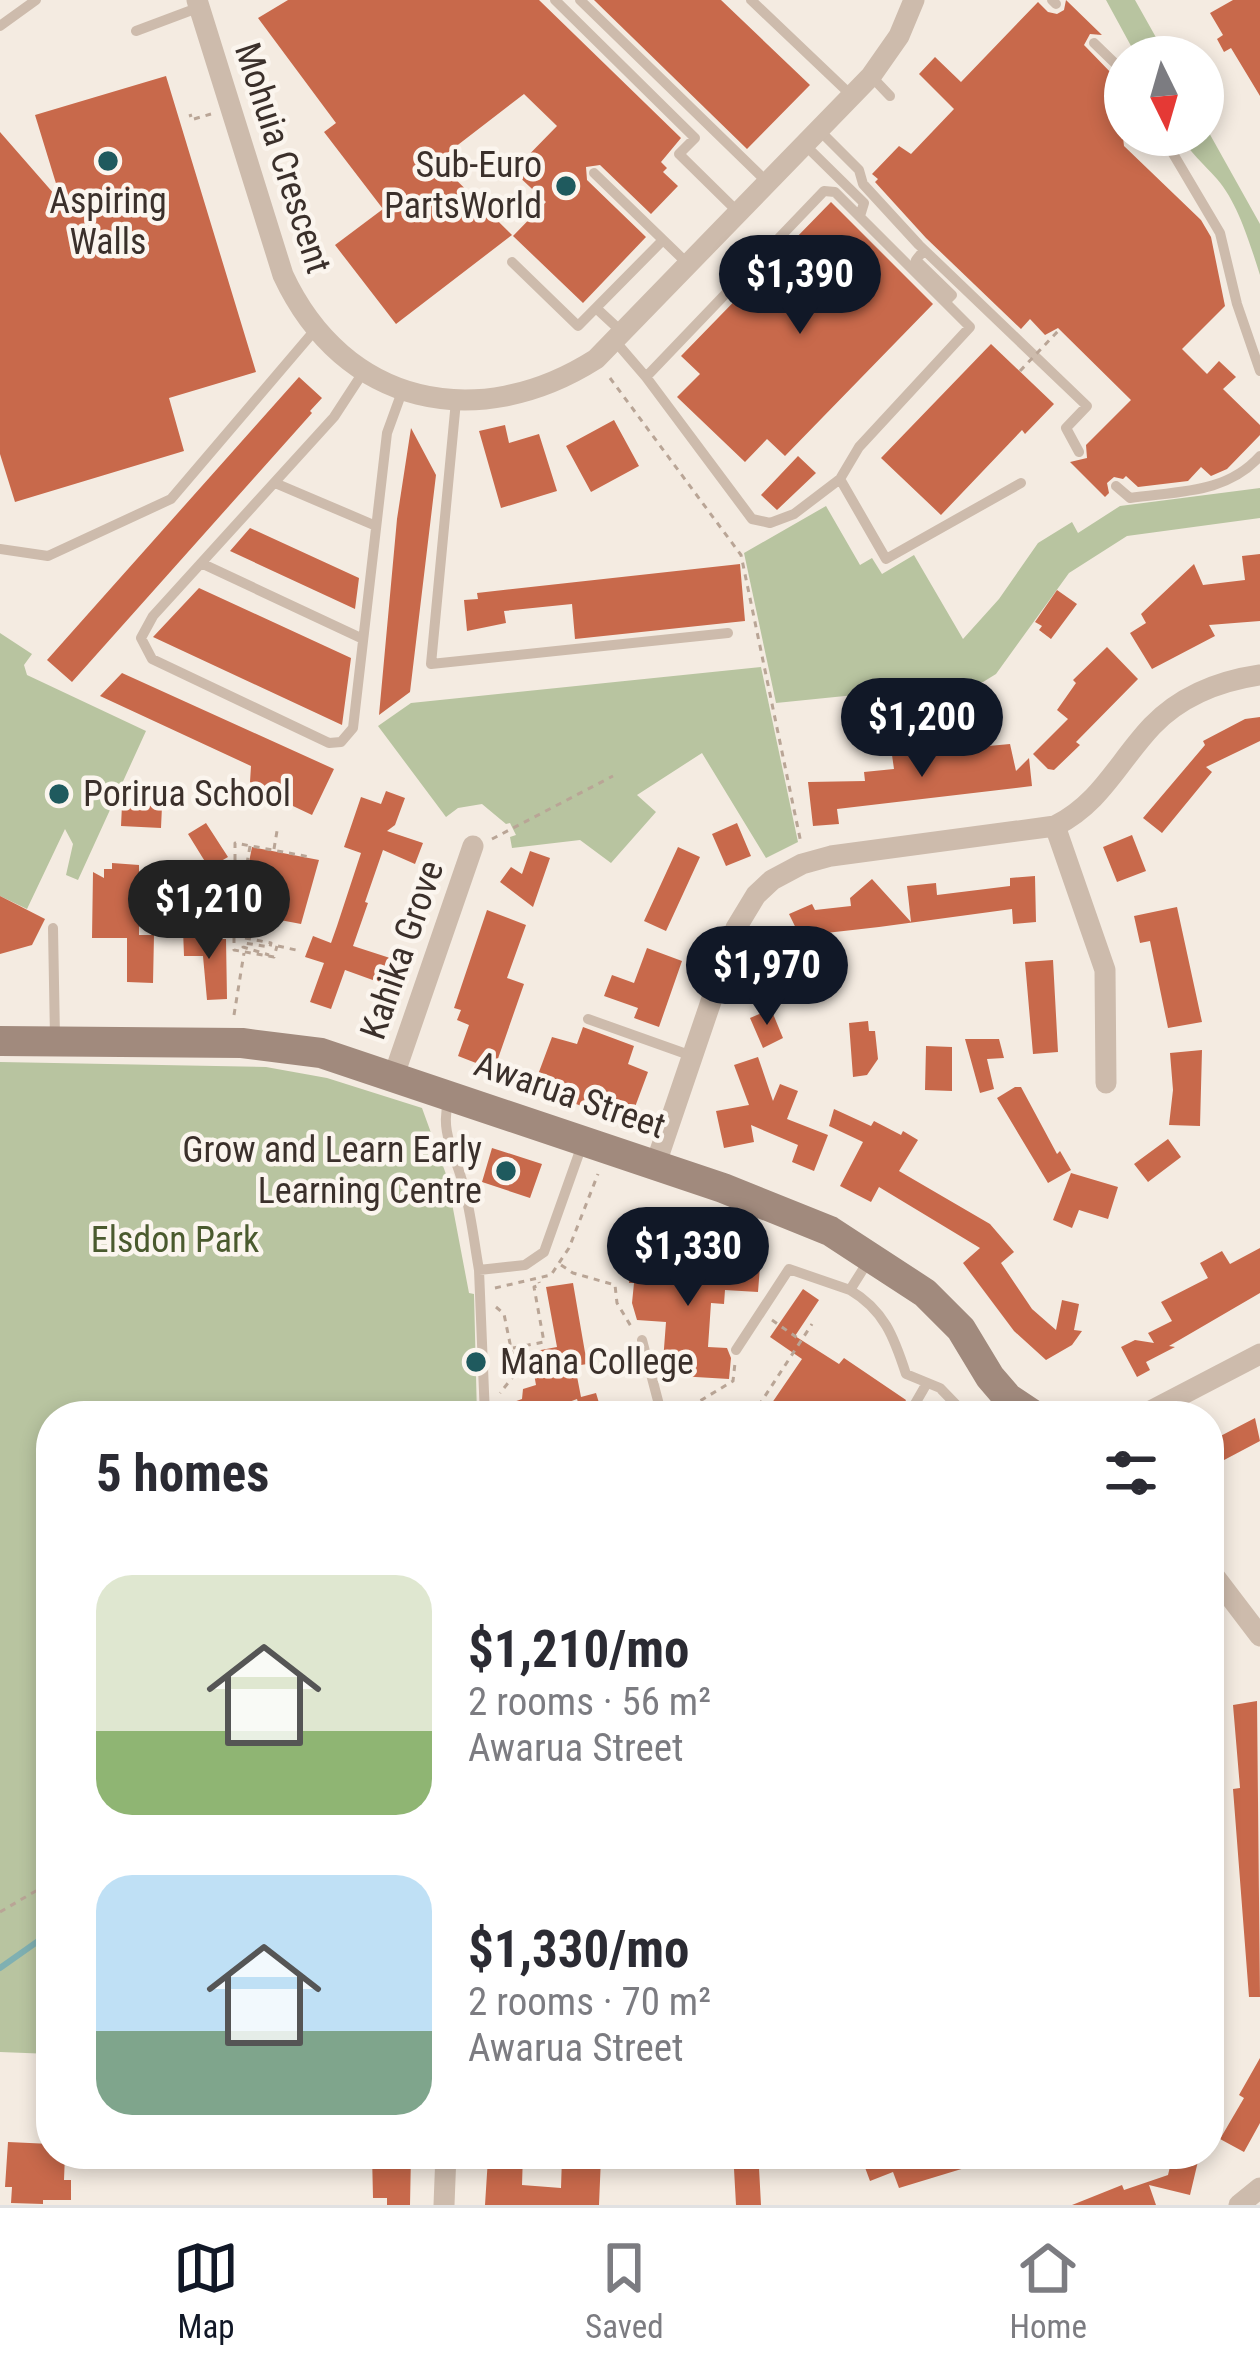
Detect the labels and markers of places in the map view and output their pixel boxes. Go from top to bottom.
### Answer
place label: Sub-Euro PartsWorld [384,144,542,227]
marker: Aspiring Walls [95,148,121,174]
marker: Sub-Euro PartsWorld [553,173,579,199]
place label: Aspiring Walls [49,180,167,263]
pin: $1,390 [702,235,898,337]
pin: $1,200 [824,678,1020,780]
place label: Porirua School [83,773,291,815]
marker: Porirua School [46,781,72,807]
pin: $1,210 [111,860,307,962]
pin: $1,970 [669,926,865,1028]
place label: Grow and Learn Early Learning Centre [182,1129,482,1212]
marker: Grow and Learn Early Learning Centre [493,1158,519,1184]
pin: $1,330 [590,1207,786,1309]
place label: Mana College [500,1341,694,1383]
marker: Mana College [463,1349,489,1375]

